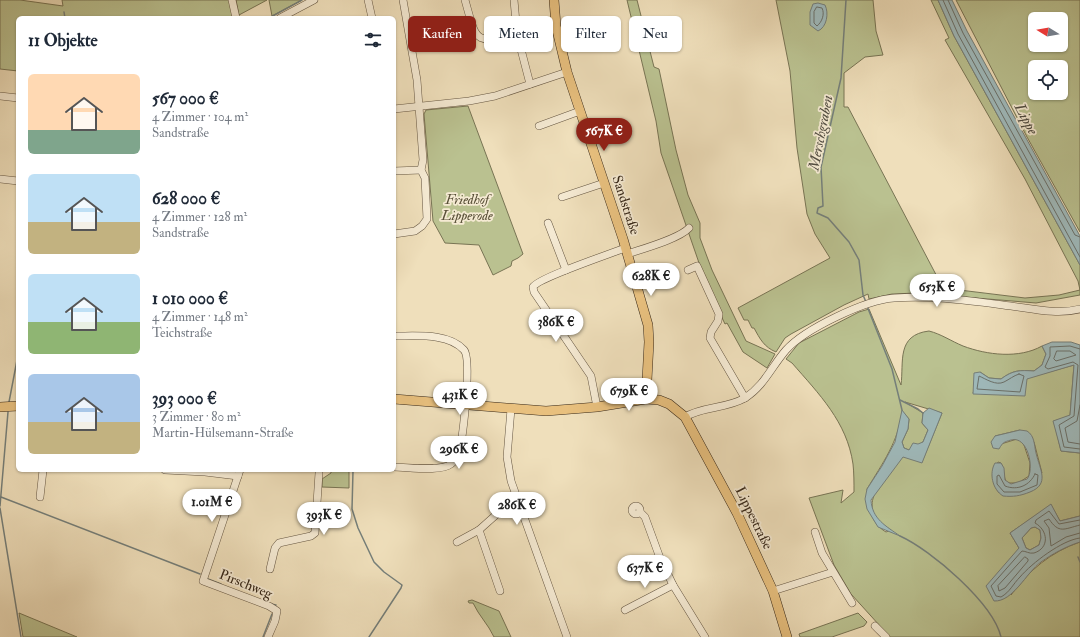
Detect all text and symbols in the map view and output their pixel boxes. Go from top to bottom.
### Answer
north arrow [1028,12,1068,52]
map controls [1028,12,1068,100]
chip: Kaufen [408,16,476,52]
chip: Mieten [484,16,553,52]
chip: Filter [561,16,621,52]
chip: Neu [629,16,682,52]
icon: filters [362,29,384,51]
text: 11 Objekte [28,30,98,51]
button: locate [1028,60,1068,100]
text: 567 000 € [152,88,219,109]
icon: home [60,90,108,138]
water label: Merschgraben [804,94,838,173]
water label: Lippe [1009,99,1043,139]
text: 4 Zimmer · 104 m² [152,109,248,125]
pin: 567K € [571,118,637,152]
text: 567K € [585,123,623,139]
text: Sandstraße [152,125,209,141]
street label: Sandstraße [608,173,644,237]
text: 628 000 € [152,188,220,209]
icon: home [60,190,108,238]
park label: Friedhof Lipperode [440,191,493,224]
text: 4 Zimmer · 128 m² [152,209,247,225]
text: Sandstraße [152,225,209,241]
pin: 628K € [618,263,684,297]
text: 628K € [632,268,670,284]
pin: 653K € [904,274,970,308]
text: 653K € [919,279,955,295]
text: 1 010 000 € [152,288,228,309]
icon: home [60,290,108,338]
text: 4 Zimmer · 148 m² [152,309,248,325]
pin: 386K € [523,309,589,343]
text: 386K € [537,314,575,330]
text: Teichstraße [152,325,212,341]
pin: 679K € [596,378,662,412]
pin: 431K € [427,382,493,416]
text: 679K € [610,383,648,399]
text: 431K € [442,387,478,403]
text: 393 000 € [152,388,217,409]
icon: home [60,390,108,438]
text: 3 Zimmer · 80 m² [152,409,241,425]
text: Martin-Hülsemann-Straße [152,425,293,441]
pin: 296K € [426,436,492,470]
text: 296K € [439,441,479,457]
street label: Lippestraße [731,484,777,553]
pin: 1.01M € [175,489,249,523]
pin: 286K € [484,492,550,526]
text: 1.01M € [191,494,233,510]
text: 286K € [498,497,536,513]
pin: 393K € [291,502,357,536]
text: 393K € [306,507,342,523]
pin: 637K € [612,555,678,589]
text: 637K € [627,560,663,576]
street label: Pirschweg [217,566,276,603]

